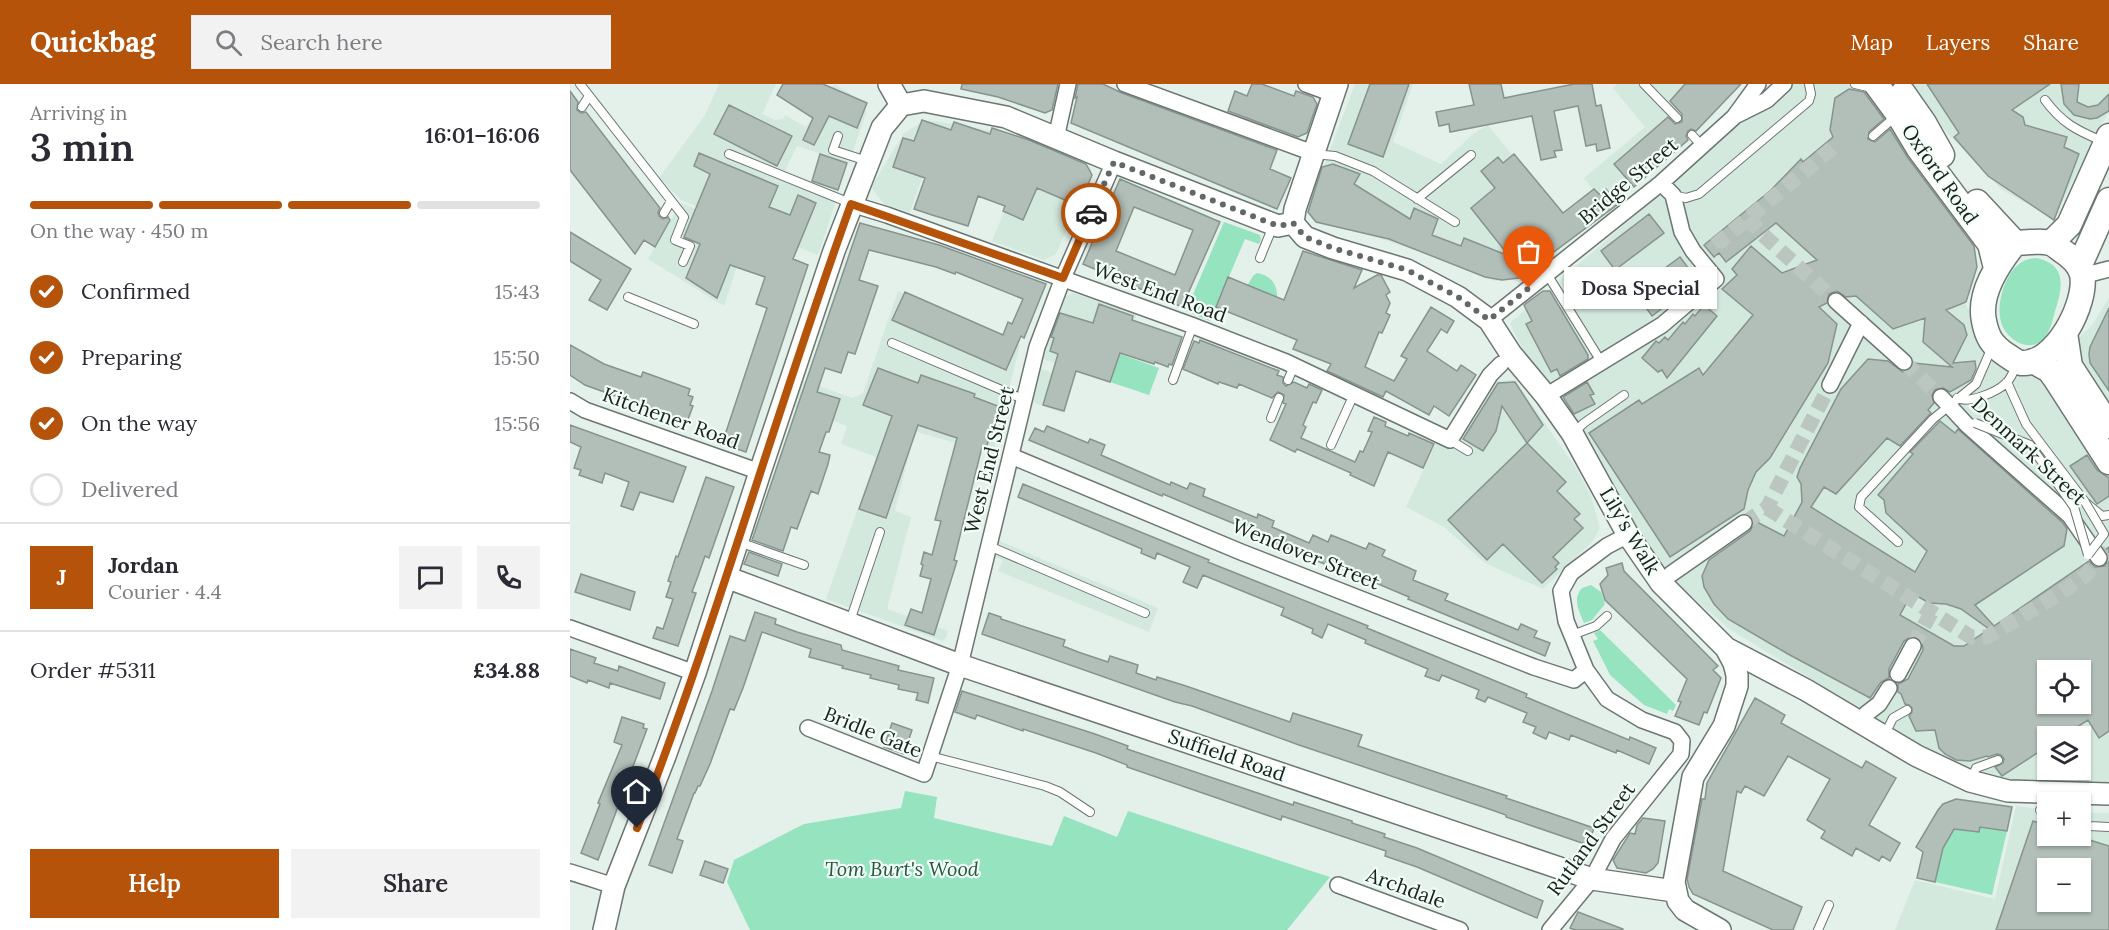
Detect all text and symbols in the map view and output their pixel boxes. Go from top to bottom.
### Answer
search box [191,15,611,69]
text: Quickbag [30,24,155,60]
icon: search [212,26,245,59]
text: Search here [260,28,383,56]
text: Map [1850,29,1893,56]
text: Layers [1926,29,1990,56]
text: Share [2023,29,2079,56]
text: Arriving in [30,100,127,125]
street label: Oxford Road [1897,119,1984,229]
text: 16:01–16:06 [425,121,540,149]
text: 3 min [30,122,134,172]
street label: Bridge Street [1573,132,1683,229]
courier [1061,183,1121,243]
icon: car [1075,197,1108,230]
text: On the way · 450 m [30,218,208,243]
pin [1503,226,1554,288]
icon: bag [1512,235,1545,268]
street label: West End Road [1090,256,1230,327]
callout: Dosa Special [1565,267,1718,309]
icon: check [30,275,63,308]
text: Dosa Special [1581,275,1700,300]
text: Confirmed [81,277,190,305]
text: 15:43 [495,279,540,304]
icon: check [30,341,63,374]
text: Preparing [81,343,181,371]
text: 15:50 [494,345,540,370]
street label: Kitchener Road [599,381,743,454]
street label: West End Street [958,383,1019,536]
street label: Denmark Street [1967,391,2092,510]
icon: check [30,407,63,440]
text: On the way [81,409,197,437]
text: 15:56 [494,411,540,436]
text: Delivered [81,475,179,503]
street label: Lily's Walk [1595,483,1666,579]
street label: Wendover Street [1229,513,1384,595]
button: chat [399,546,462,609]
button: phone [477,546,540,609]
text: Jordan [108,551,179,579]
text: J [57,563,66,591]
text: Courier · 4.4 [108,579,222,604]
text: Order #5311 [30,656,156,684]
text: £34.88 [473,656,540,684]
map controls [2037,660,2091,912]
button: locate [2037,660,2091,714]
street label: Bridle Gate [820,700,926,763]
street label: Suffield Road [1165,723,1289,786]
button: layers [2037,726,2091,780]
pin [611,766,662,828]
icon: home [620,775,653,808]
street label: Rutland Street [1541,777,1640,900]
button: + [2037,792,2091,846]
button: Help [30,849,279,918]
button: Share [291,849,540,918]
park label: Tom Burt's Wood [825,856,980,881]
button: − [2037,858,2091,912]
street label: Archdale [1362,861,1449,913]

